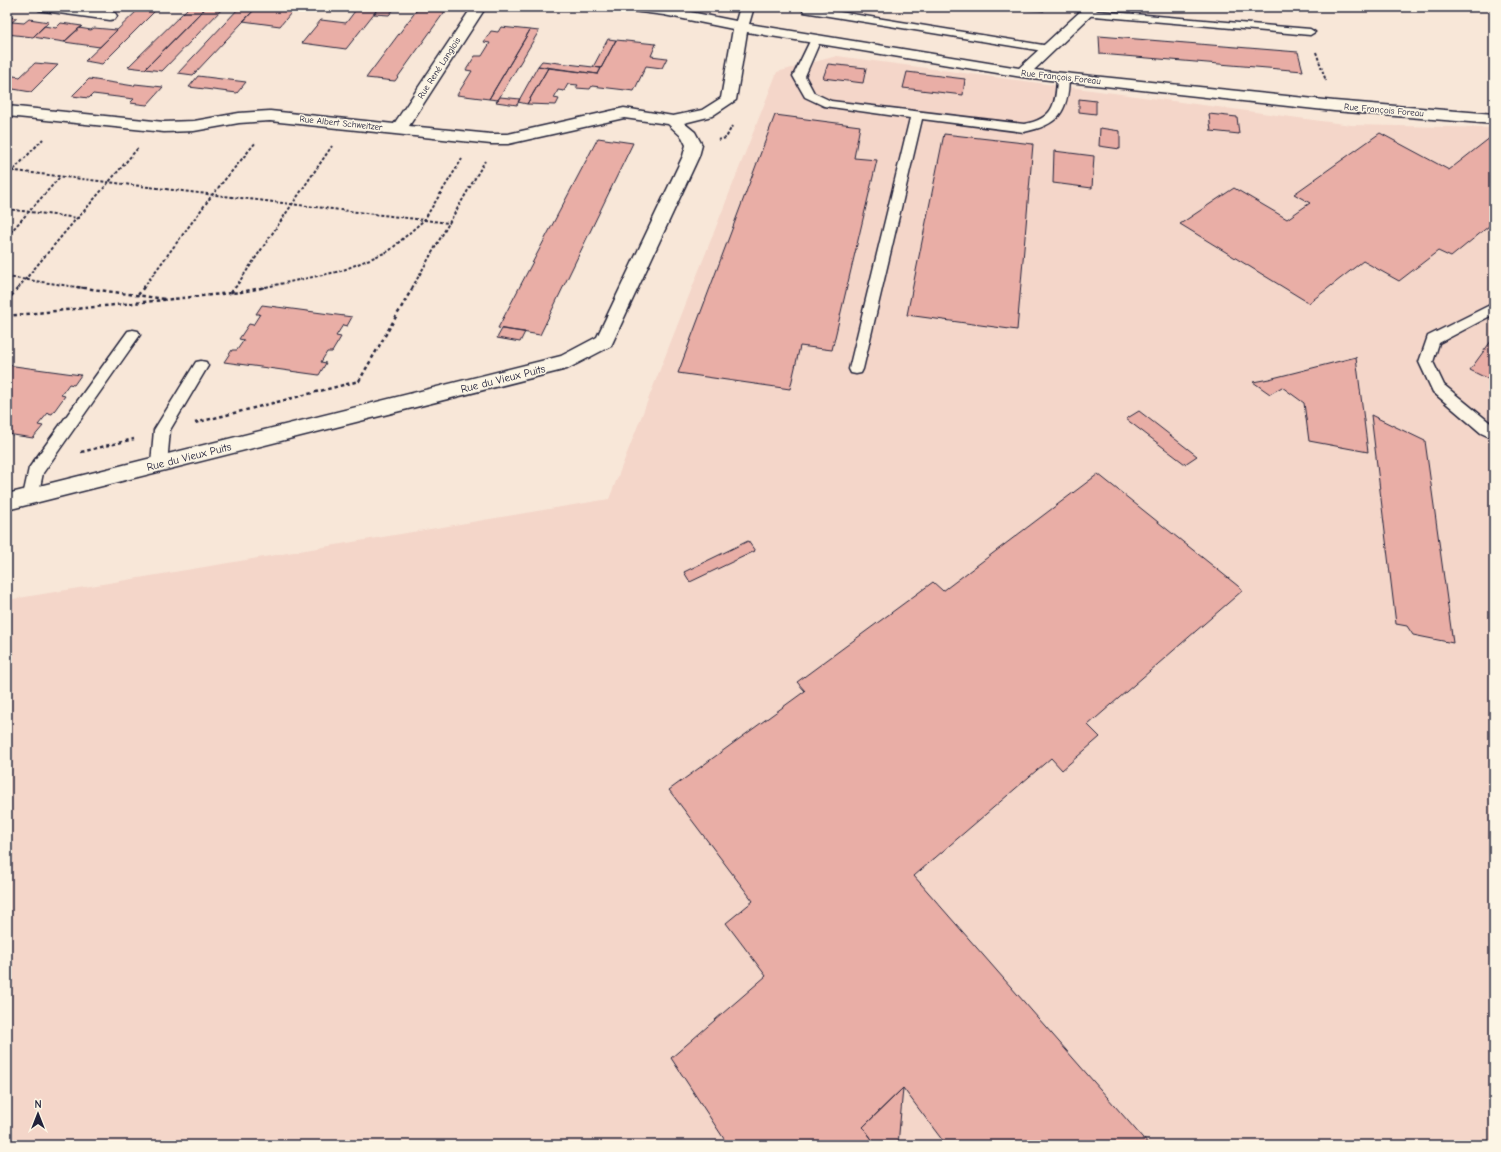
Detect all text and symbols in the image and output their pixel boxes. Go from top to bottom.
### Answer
street label: Rue René Langlois [415,35,463,100]
street label: Rue François Foreau [1021,68,1102,86]
street label: Rue François Foreau [1344,102,1425,119]
street label: Rue Albert Schweitzer [299,114,383,132]
street label: Rue du Vieux Puits [459,362,547,396]
street label: Rue du Vieux Puits [145,440,233,474]
north arrow [18,1094,58,1134]
text: N [34,1098,42,1111]

